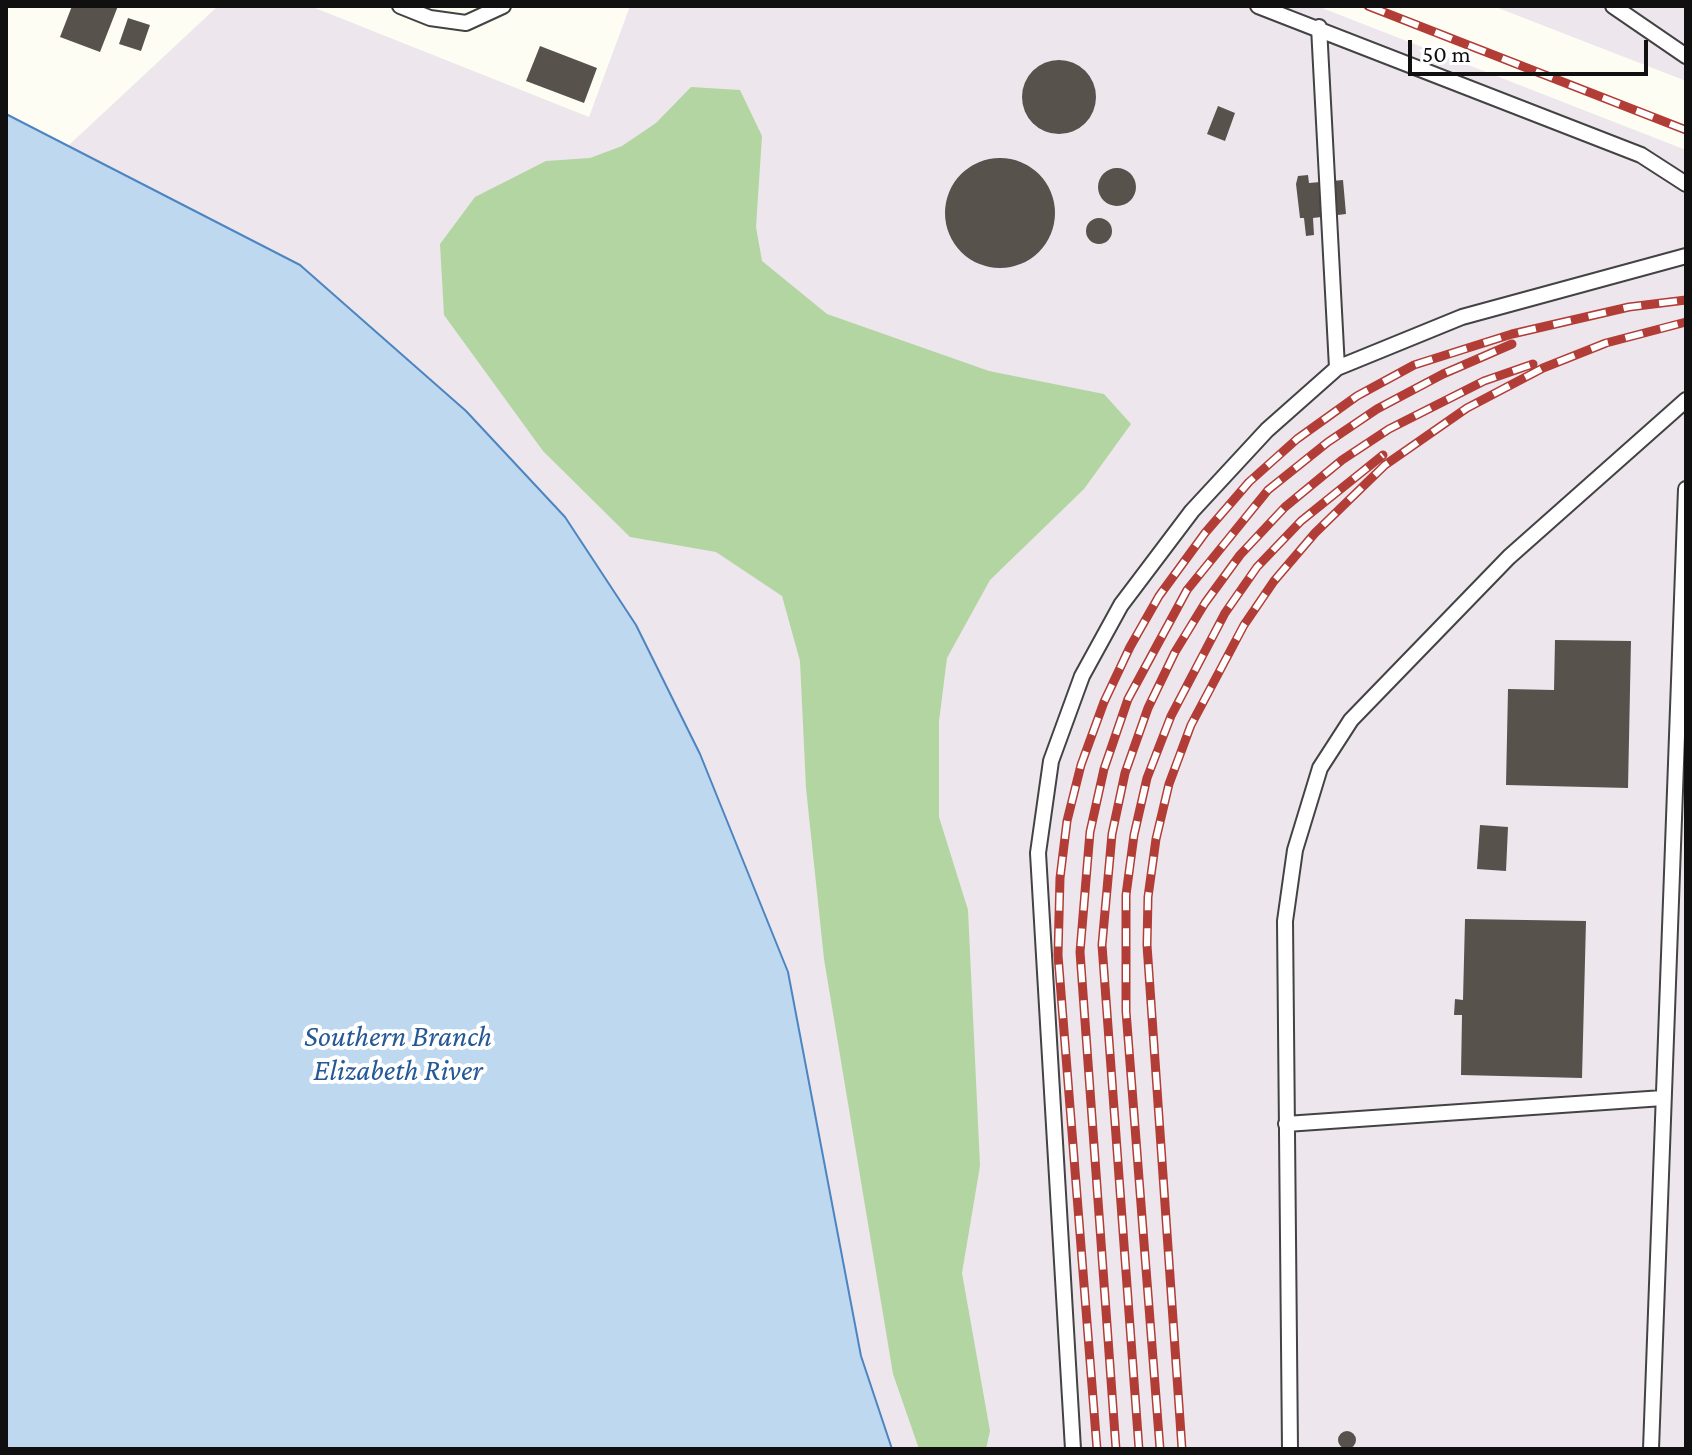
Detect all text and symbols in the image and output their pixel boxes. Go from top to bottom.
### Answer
scale bar [1412,24,1652,74]
text: 50 m [1422,40,1471,67]
water label: Southern Branch Elizabeth River [304,1019,492,1090]

